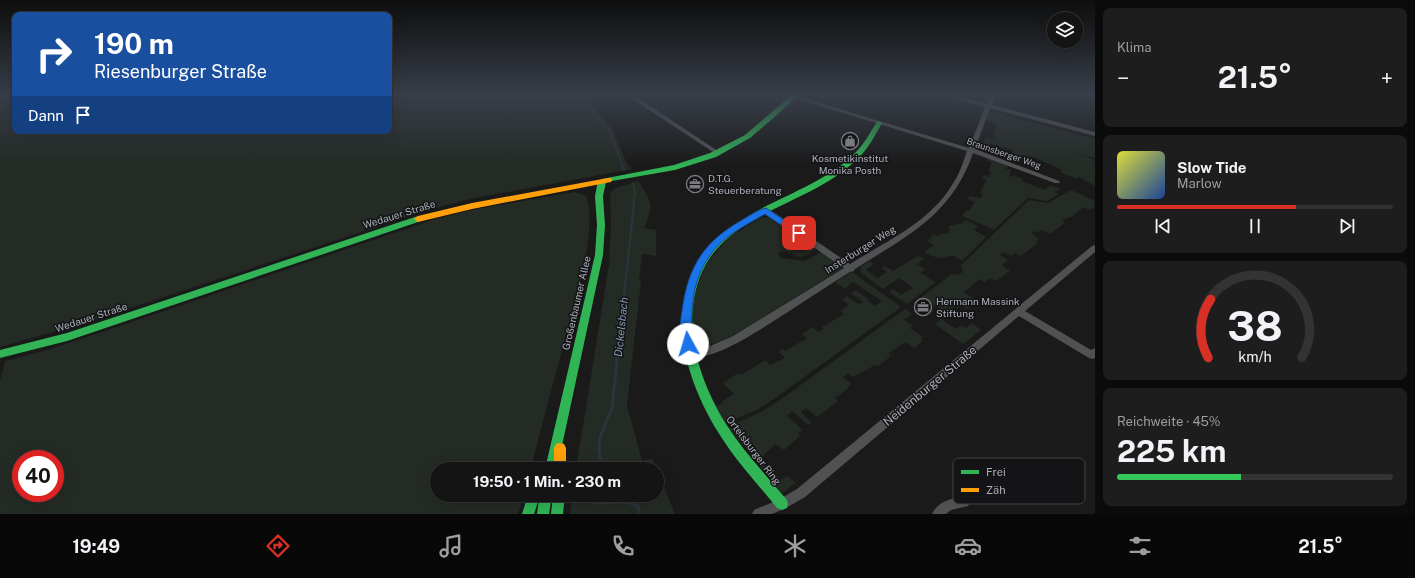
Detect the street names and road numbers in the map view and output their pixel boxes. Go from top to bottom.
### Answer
street label: Braunsberger Weg [965,135,1043,171]
street label: Wedauer Straße [361,197,437,231]
street label: Insterburger Weg [822,222,898,276]
street label: Großenbaumer Allee [559,254,593,351]
street label: Wedauer Straße [53,300,129,334]
street label: Neidenburger Straße [881,343,980,429]
street label: Ortelsburger Ring [724,413,784,487]

